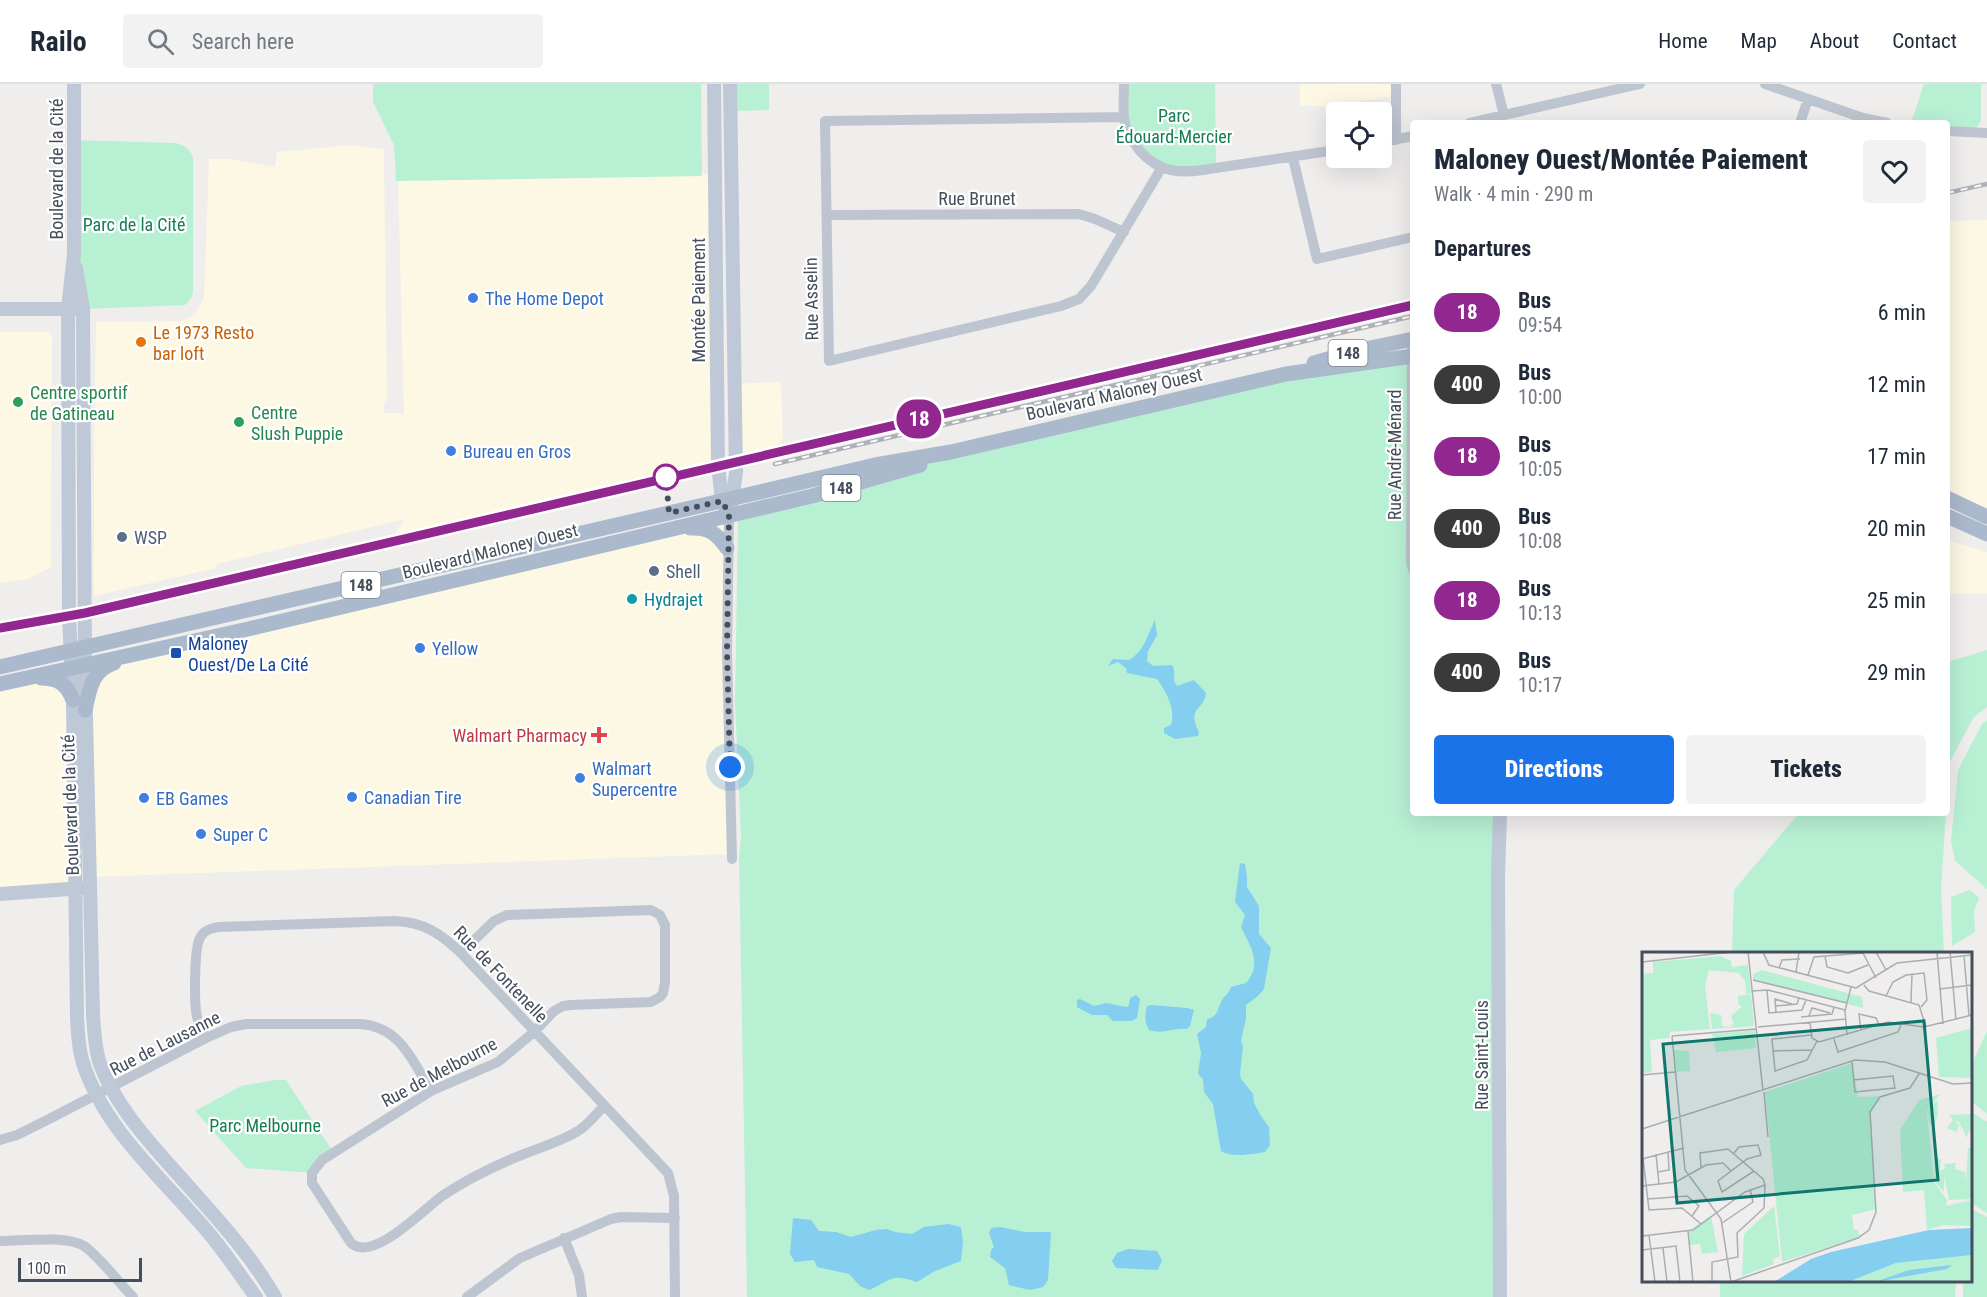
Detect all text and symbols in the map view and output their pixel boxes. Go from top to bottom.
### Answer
search box [123,14,543,68]
text: Railo [30,25,87,58]
icon: search [144,25,177,58]
text: Search here [192,29,294,54]
text: Home [1658,29,1708,53]
text: Map [1741,29,1777,53]
text: About [1810,29,1859,53]
text: Contact [1892,29,1957,53]
street label: Boulevard de la Cité [46,98,67,240]
map controls [1326,102,1392,168]
button: locate [1326,102,1392,168]
park label: Parc Édouard-Mercier [1116,105,1233,147]
button: heart [1863,140,1926,203]
text: Maloney Ouest/Montée Paiement [1434,143,1808,176]
text: Walk · 4 min · 290 m [1434,182,1593,206]
street label: Rue Brunet [938,188,1016,209]
park label: Parc de la Cité [83,214,185,235]
text: Departures [1434,236,1531,261]
street label: Montée Paiement [688,238,709,362]
street label: Rue Asselin [800,257,822,341]
place label: The Home Depot [485,288,604,309]
text: Bus [1518,288,1551,313]
marker: The Home Depot [466,291,480,305]
text: 18 [1456,300,1478,324]
text: 6 min [1878,300,1926,325]
text: 09:54 [1518,313,1562,337]
place label: Le 1973 Resto bar loft [153,322,254,364]
marker: Le 1973 Resto bar loft [134,335,148,349]
road number: 148 [1328,340,1368,366]
text: Bus [1518,360,1551,385]
street label: Boulevard Maloney Ouest [1024,364,1204,424]
text: 400 [1451,372,1483,396]
text: 12 min [1867,372,1926,397]
place label: Centre sportif de Gatineau [30,382,128,424]
text: 10:00 [1518,385,1562,409]
street label: Rue André-Ménard [1384,390,1405,520]
marker: Centre sportif de Gatineau [11,395,25,409]
line badge: 18 [892,400,946,438]
place label: Centre Slush Puppie [251,402,343,444]
text: 18 [908,407,930,431]
marker: Centre Slush Puppie [232,415,246,429]
text: Bus [1518,432,1551,457]
place label: Bureau en Gros [463,441,571,462]
marker: Bureau en Gros [444,444,458,458]
text: 18 [1456,444,1478,468]
text: 17 min [1867,444,1926,469]
text: 10:05 [1518,457,1562,481]
unlabelled marker [653,464,679,490]
road number: 148 [822,475,860,501]
text: Bus [1518,504,1551,529]
text: 400 [1451,516,1483,540]
text: 20 min [1867,516,1926,541]
street label: Boulevard Maloney Ouest [400,519,580,583]
place label: WSP [134,527,167,548]
text: 10:08 [1518,529,1562,553]
marker: WSP [115,530,129,544]
place label: Shell [666,561,701,582]
marker: Shell [647,564,661,578]
road number: 148 [342,572,380,598]
text: Bus [1518,576,1551,601]
text: 18 [1456,588,1478,612]
text: 25 min [1867,588,1926,613]
place label: Hydrajet [644,589,703,610]
marker: Hydrajet [625,592,639,606]
text: 10:13 [1518,601,1562,625]
place label: Maloney Ouest/De La Cité [188,633,308,675]
place label: Yellow [432,638,479,659]
marker: Yellow [413,641,427,655]
marker: Maloney Ouest/De La Cité [169,646,183,660]
text: Bus [1518,648,1551,673]
text: 400 [1451,660,1483,684]
text: 29 min [1867,660,1926,685]
text: 10:17 [1518,673,1562,697]
place label: Walmart Pharmacy [453,725,587,746]
marker: Walmart Pharmacy [592,728,606,742]
street label: Boulevard de la Cité [57,734,83,876]
button: Directions [1434,735,1674,804]
button: Tickets [1686,735,1926,804]
your location [715,752,745,782]
place label: Walmart Supercentre [592,758,677,800]
marker: Walmart Supercentre [573,771,587,785]
place label: Canadian Tire [364,787,462,808]
place label: EB Games [156,788,228,809]
marker: Canadian Tire [345,790,359,804]
marker: EB Games [137,791,151,805]
place label: Super C [213,824,268,845]
marker: Super C [194,827,208,841]
street label: Rue de Fontenelle [450,921,552,1027]
inset map [1642,952,1972,1282]
street label: Rue Saint-Louis [1471,1000,1492,1110]
street label: Rue de Lausanne [106,1006,224,1080]
street label: Rue de Melbourne [378,1033,500,1111]
park label: Parc Melbourne [209,1115,321,1136]
scale bar [18,1255,142,1282]
text: 100 m [27,1259,66,1278]

